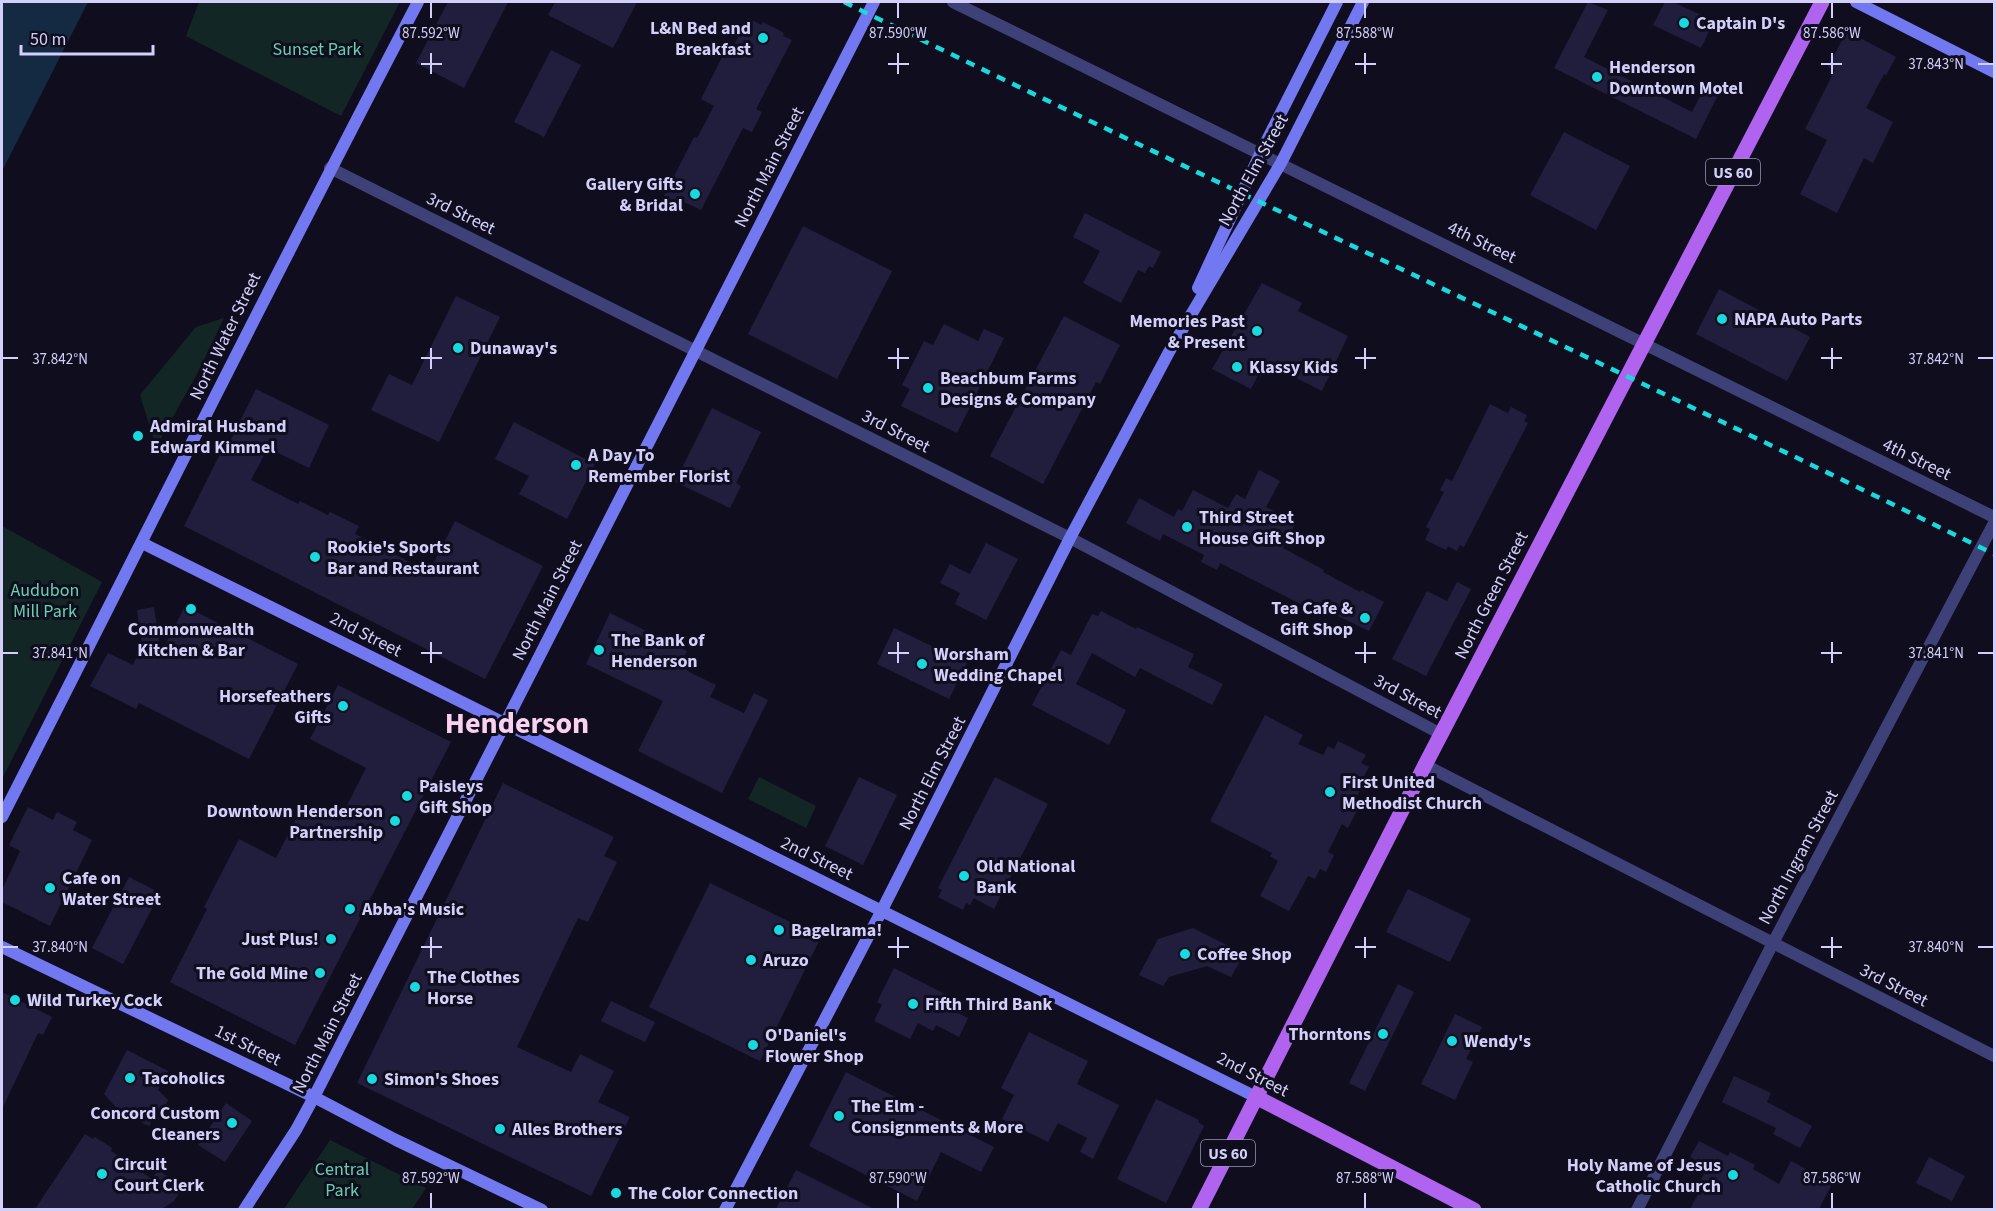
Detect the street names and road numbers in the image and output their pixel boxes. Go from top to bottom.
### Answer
street label: North Main Street [728,103,811,232]
street label: North Elm Street [1212,110,1295,231]
road number: US 60 [1706,159,1760,185]
street label: 3rd Street [422,186,499,241]
street label: 4th Street [1443,215,1520,270]
street label: North Water Street [184,268,267,404]
street label: 3rd Street [857,404,934,459]
street label: 4th Street [1878,432,1955,487]
street label: North Green Street [1448,527,1535,664]
street label: North Main Street [506,536,589,665]
street label: 2nd Street [326,606,406,663]
street label: 3rd Street [1369,668,1446,725]
street label: North Elm Street [893,712,972,835]
street label: North Ingram Street [1752,785,1845,929]
street label: 2nd Street [776,830,857,887]
street label: 3rd Street [1855,958,1932,1013]
street label: North Main Street [286,969,369,1098]
street label: 1st Street [210,1019,285,1072]
street label: 2nd Street [1213,1046,1293,1103]
road number: US 60 [1201,1140,1255,1166]

